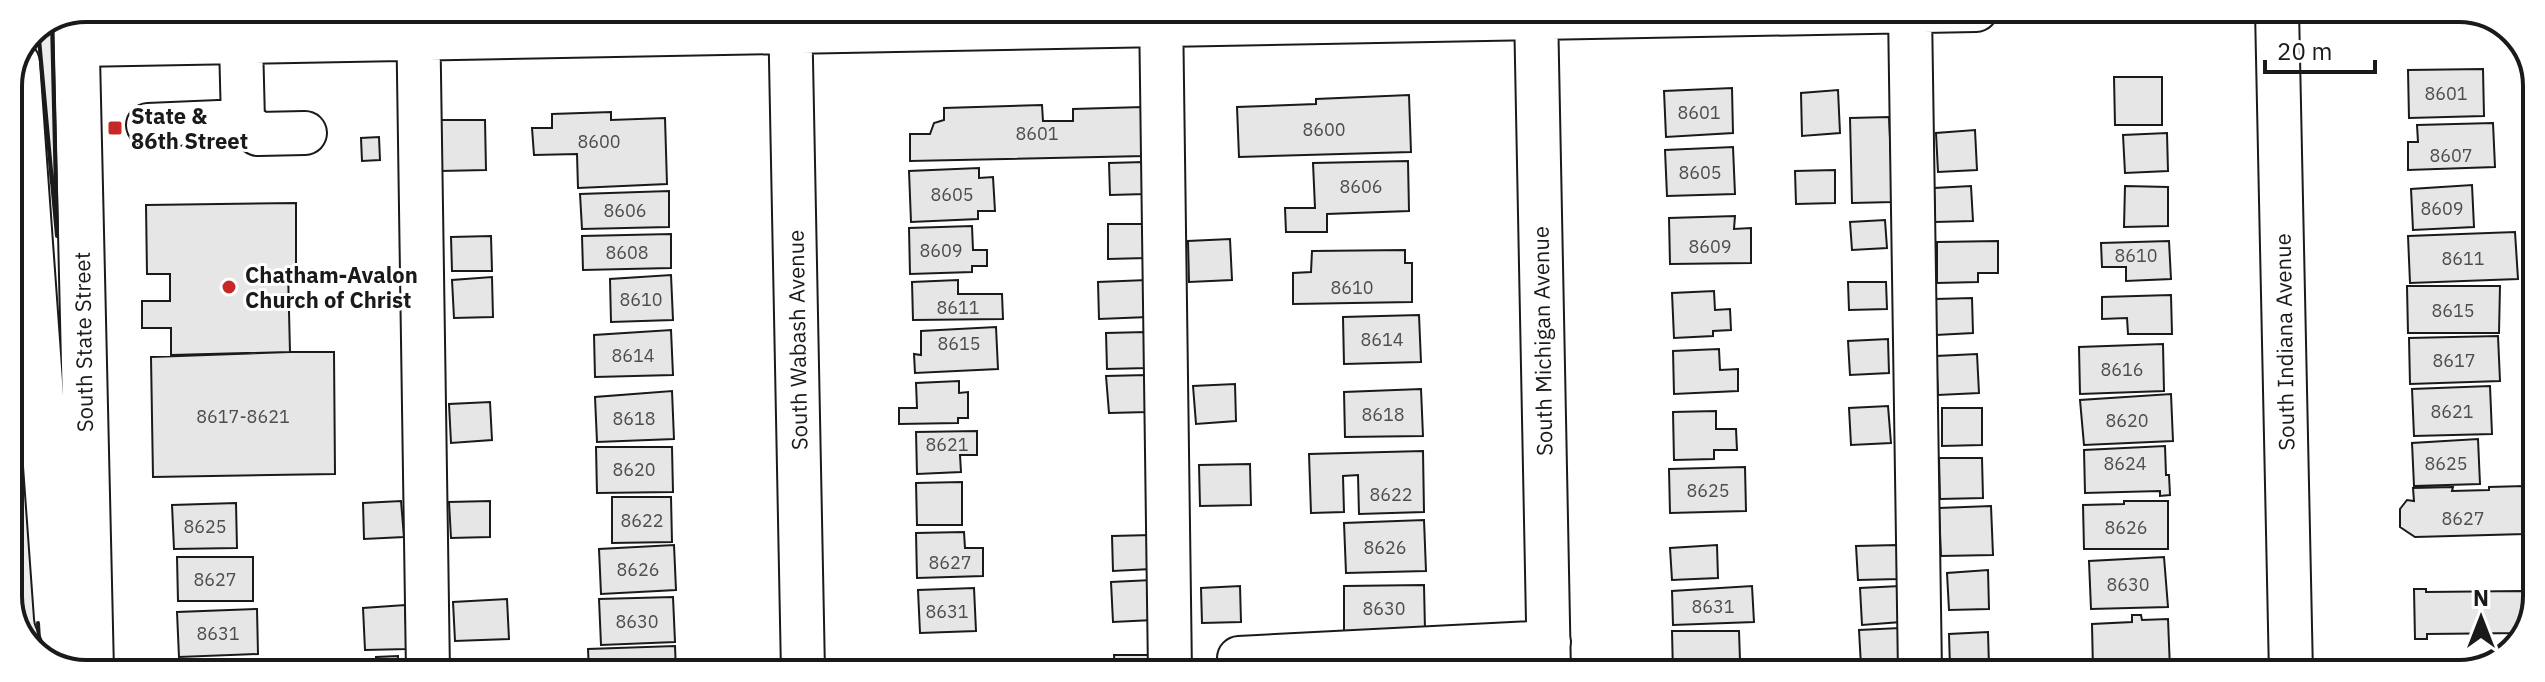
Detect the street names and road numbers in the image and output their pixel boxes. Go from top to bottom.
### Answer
street label: South Michigan Avenue [1525,226,1559,456]
street label: South Wabash Avenue [781,230,813,450]
street label: South Indiana Avenue [2268,233,2300,451]
street label: South State Street [67,252,99,432]

